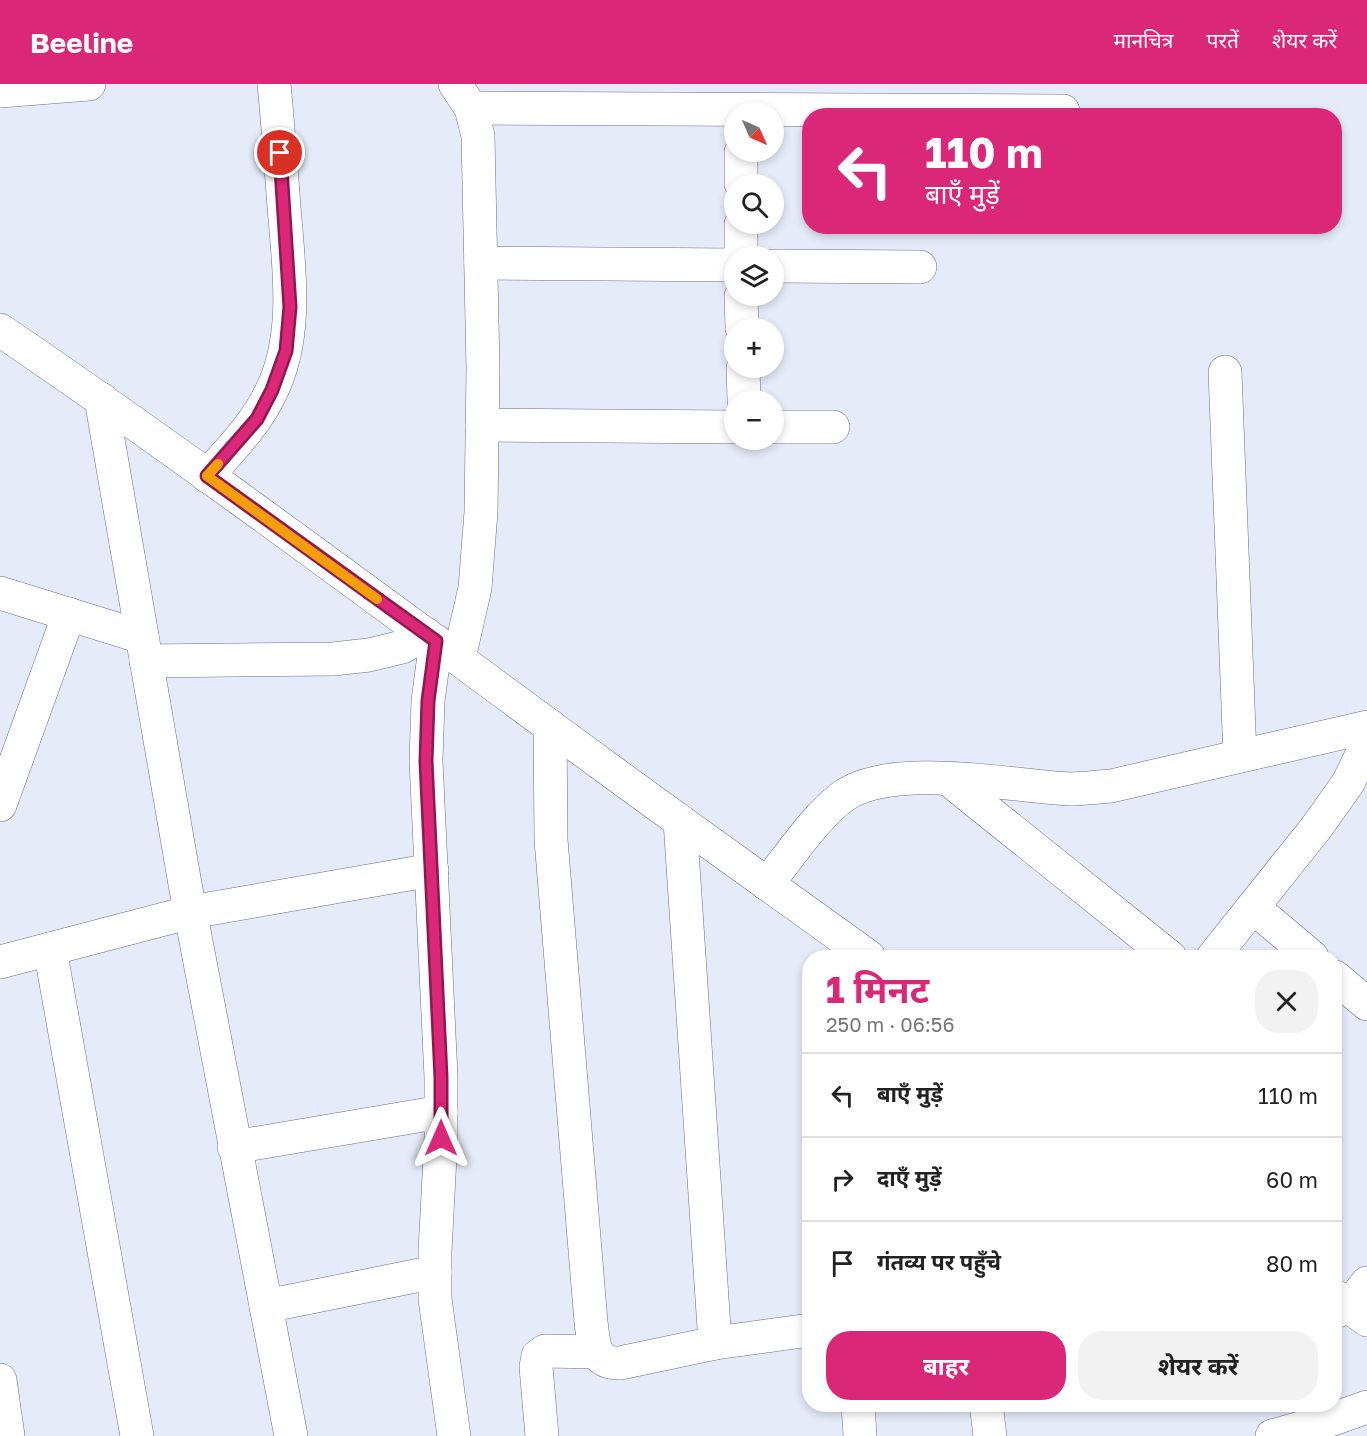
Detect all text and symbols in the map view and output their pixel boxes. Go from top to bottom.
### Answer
text: Beeline [30,26,133,59]
text: मानचित्र [1113,27,1173,53]
text: परतें [1206,27,1239,53]
text: शेयर करें [1272,27,1337,53]
north arrow [724,102,784,162]
map controls [724,102,784,450]
pin [254,127,305,178]
text: 110 m [925,127,1043,177]
icon: left [826,132,904,210]
icon: arrive [263,136,296,169]
button: search [724,174,784,234]
text: बाएँ मुड़ें [925,178,1000,210]
button: layers [724,246,784,306]
button: + [724,318,784,378]
button: − [724,390,784,450]
text: 1 मिनट [826,968,929,1011]
button: close [1255,970,1318,1033]
text: 250 m · 06:56 [826,1012,955,1036]
icon: left [826,1079,859,1112]
text: बाएँ मुड़ें [877,1080,943,1107]
text: 110 m [1258,1082,1318,1109]
position arrow [409,1106,473,1170]
icon: right [826,1163,859,1196]
text: दाएँ मुड़ें [877,1164,942,1191]
text: 60 m [1266,1166,1318,1193]
icon: arrive [826,1247,859,1280]
text: गंतव्य पर पहुँचे [877,1248,1001,1275]
text: 80 m [1266,1250,1318,1277]
button: बाहर [826,1331,1066,1400]
button: शेयर करें [1078,1331,1318,1400]

